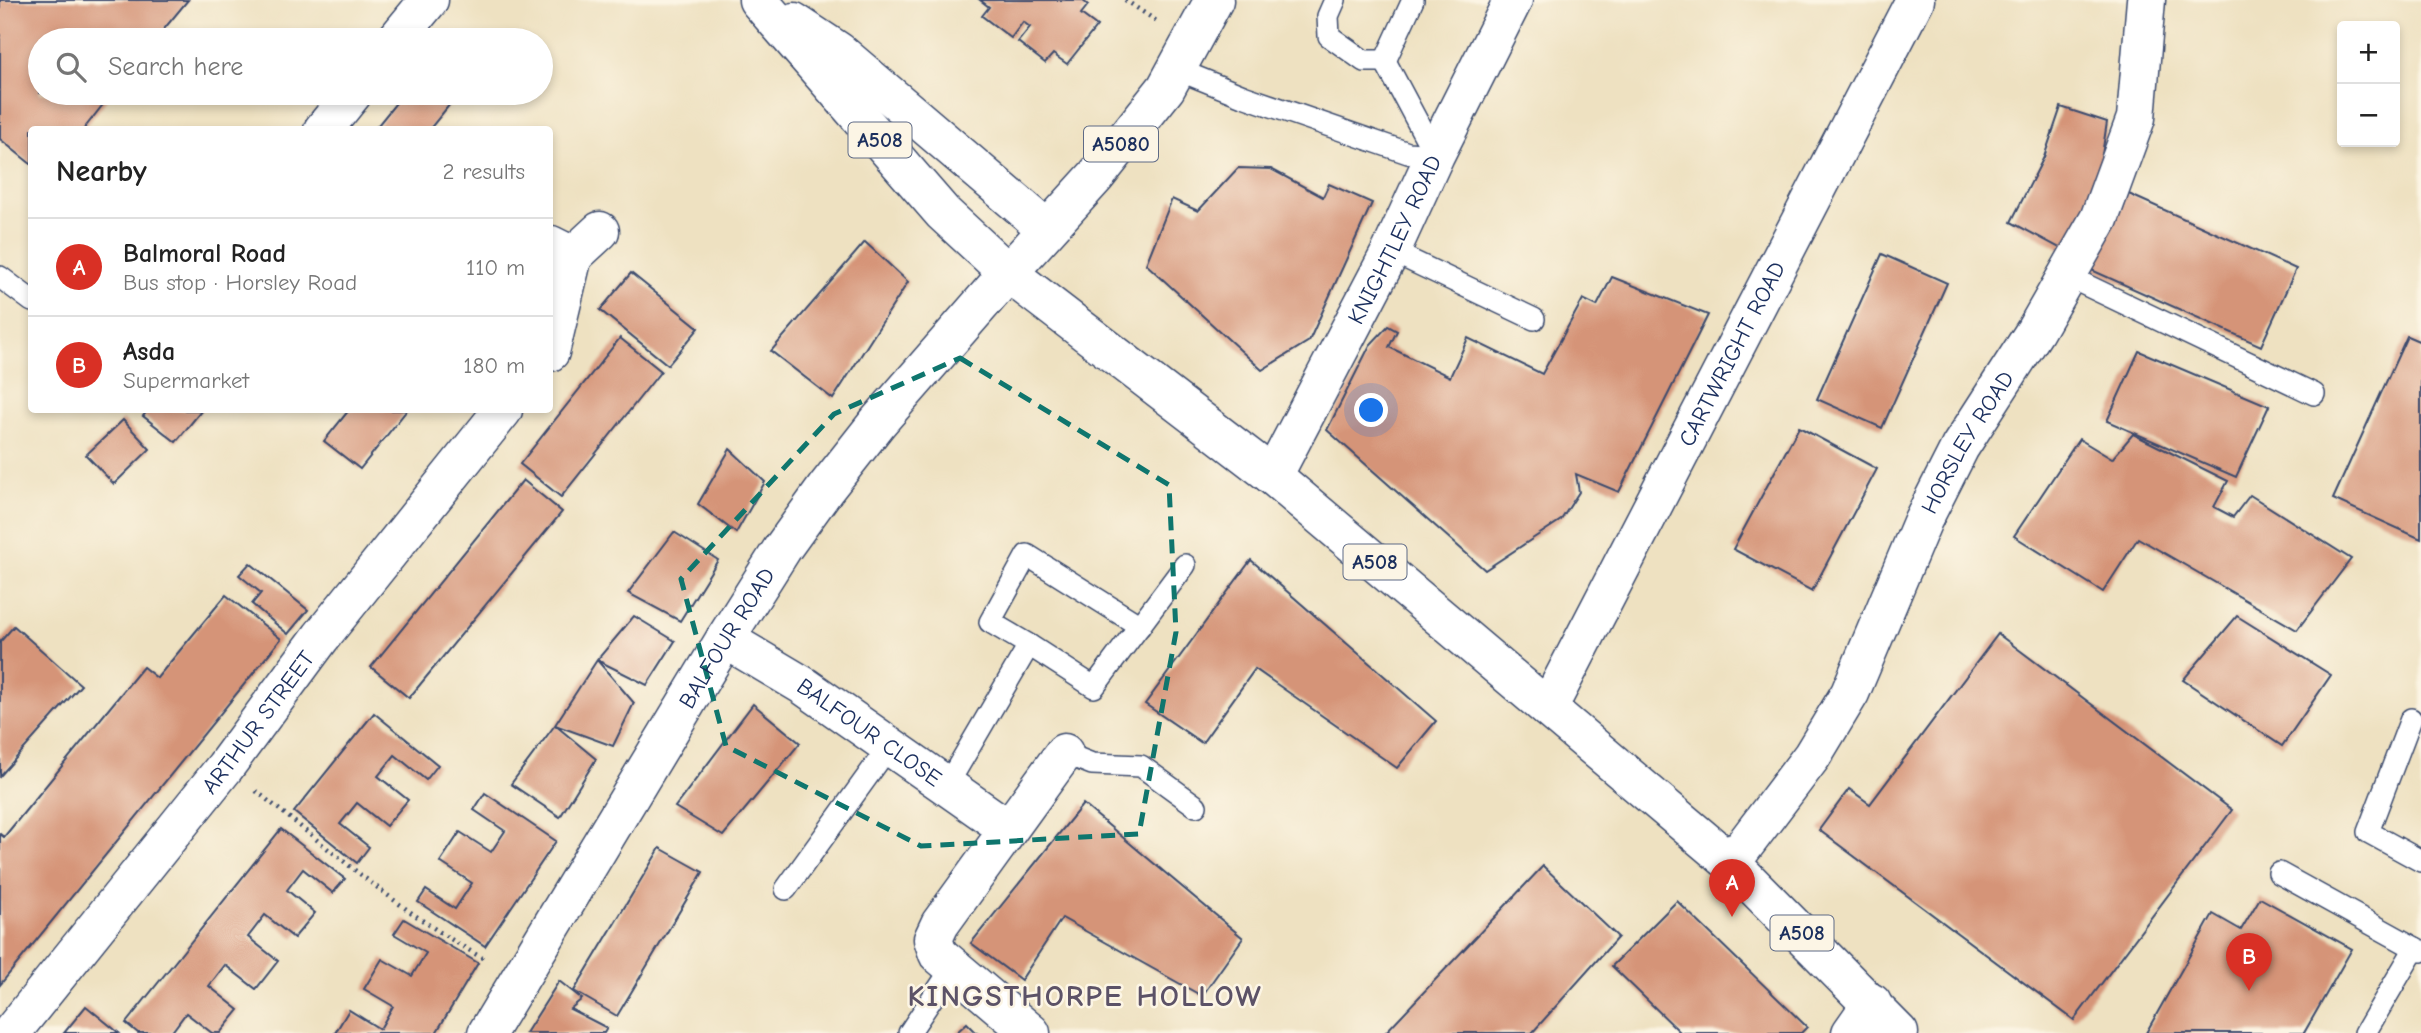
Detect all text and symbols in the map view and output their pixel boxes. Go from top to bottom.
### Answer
map controls [2337,21,2400,147]
button: + [2337,21,2400,84]
search box [28,28,553,105]
icon: search [52,48,90,86]
text: Search here [108,52,243,82]
button: − [2337,84,2400,147]
road number: A508 [848,122,912,158]
road number: A5080 [1084,127,1158,162]
street label: KNIGHTLEY ROAD [1342,151,1447,328]
text: Nearby [56,154,147,189]
text: 2 results [443,158,525,185]
text: Balmoral Road [123,239,286,269]
text: A [73,254,85,281]
text: 110 m [466,254,525,281]
street label: CARTWRIGHT ROAD [1673,257,1791,451]
text: Bus stop · Horsley Road [123,269,357,296]
text: Asda [123,337,175,367]
text: B [72,352,86,379]
text: 180 m [463,352,525,379]
street label: HORSLEY ROAD [1915,366,2019,518]
text: Supermarket [123,367,249,394]
your location [1354,393,1388,427]
road number: A508 [1344,544,1406,580]
street label: BALFOUR ROAD [673,563,780,713]
street label: ARTHUR STREET [196,645,320,799]
street label: BALFOUR CLOSE [792,672,947,792]
pin: A [1709,859,1755,917]
road number: A508 [1770,916,1834,950]
pin: B [2226,933,2272,991]
district label: KINGSTHORPE HOLLOW [907,979,1263,1014]

